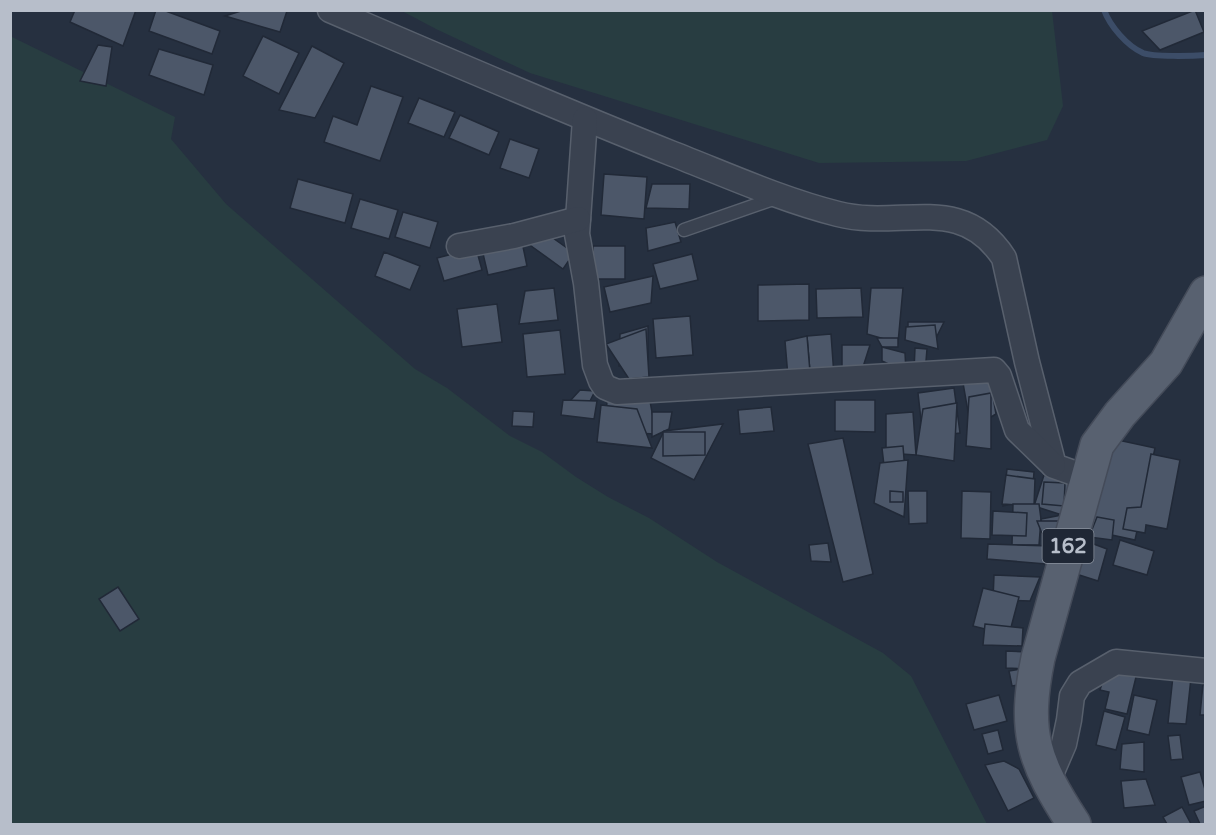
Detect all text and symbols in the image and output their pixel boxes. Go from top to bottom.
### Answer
road number: 162 [1042,529,1094,563]

